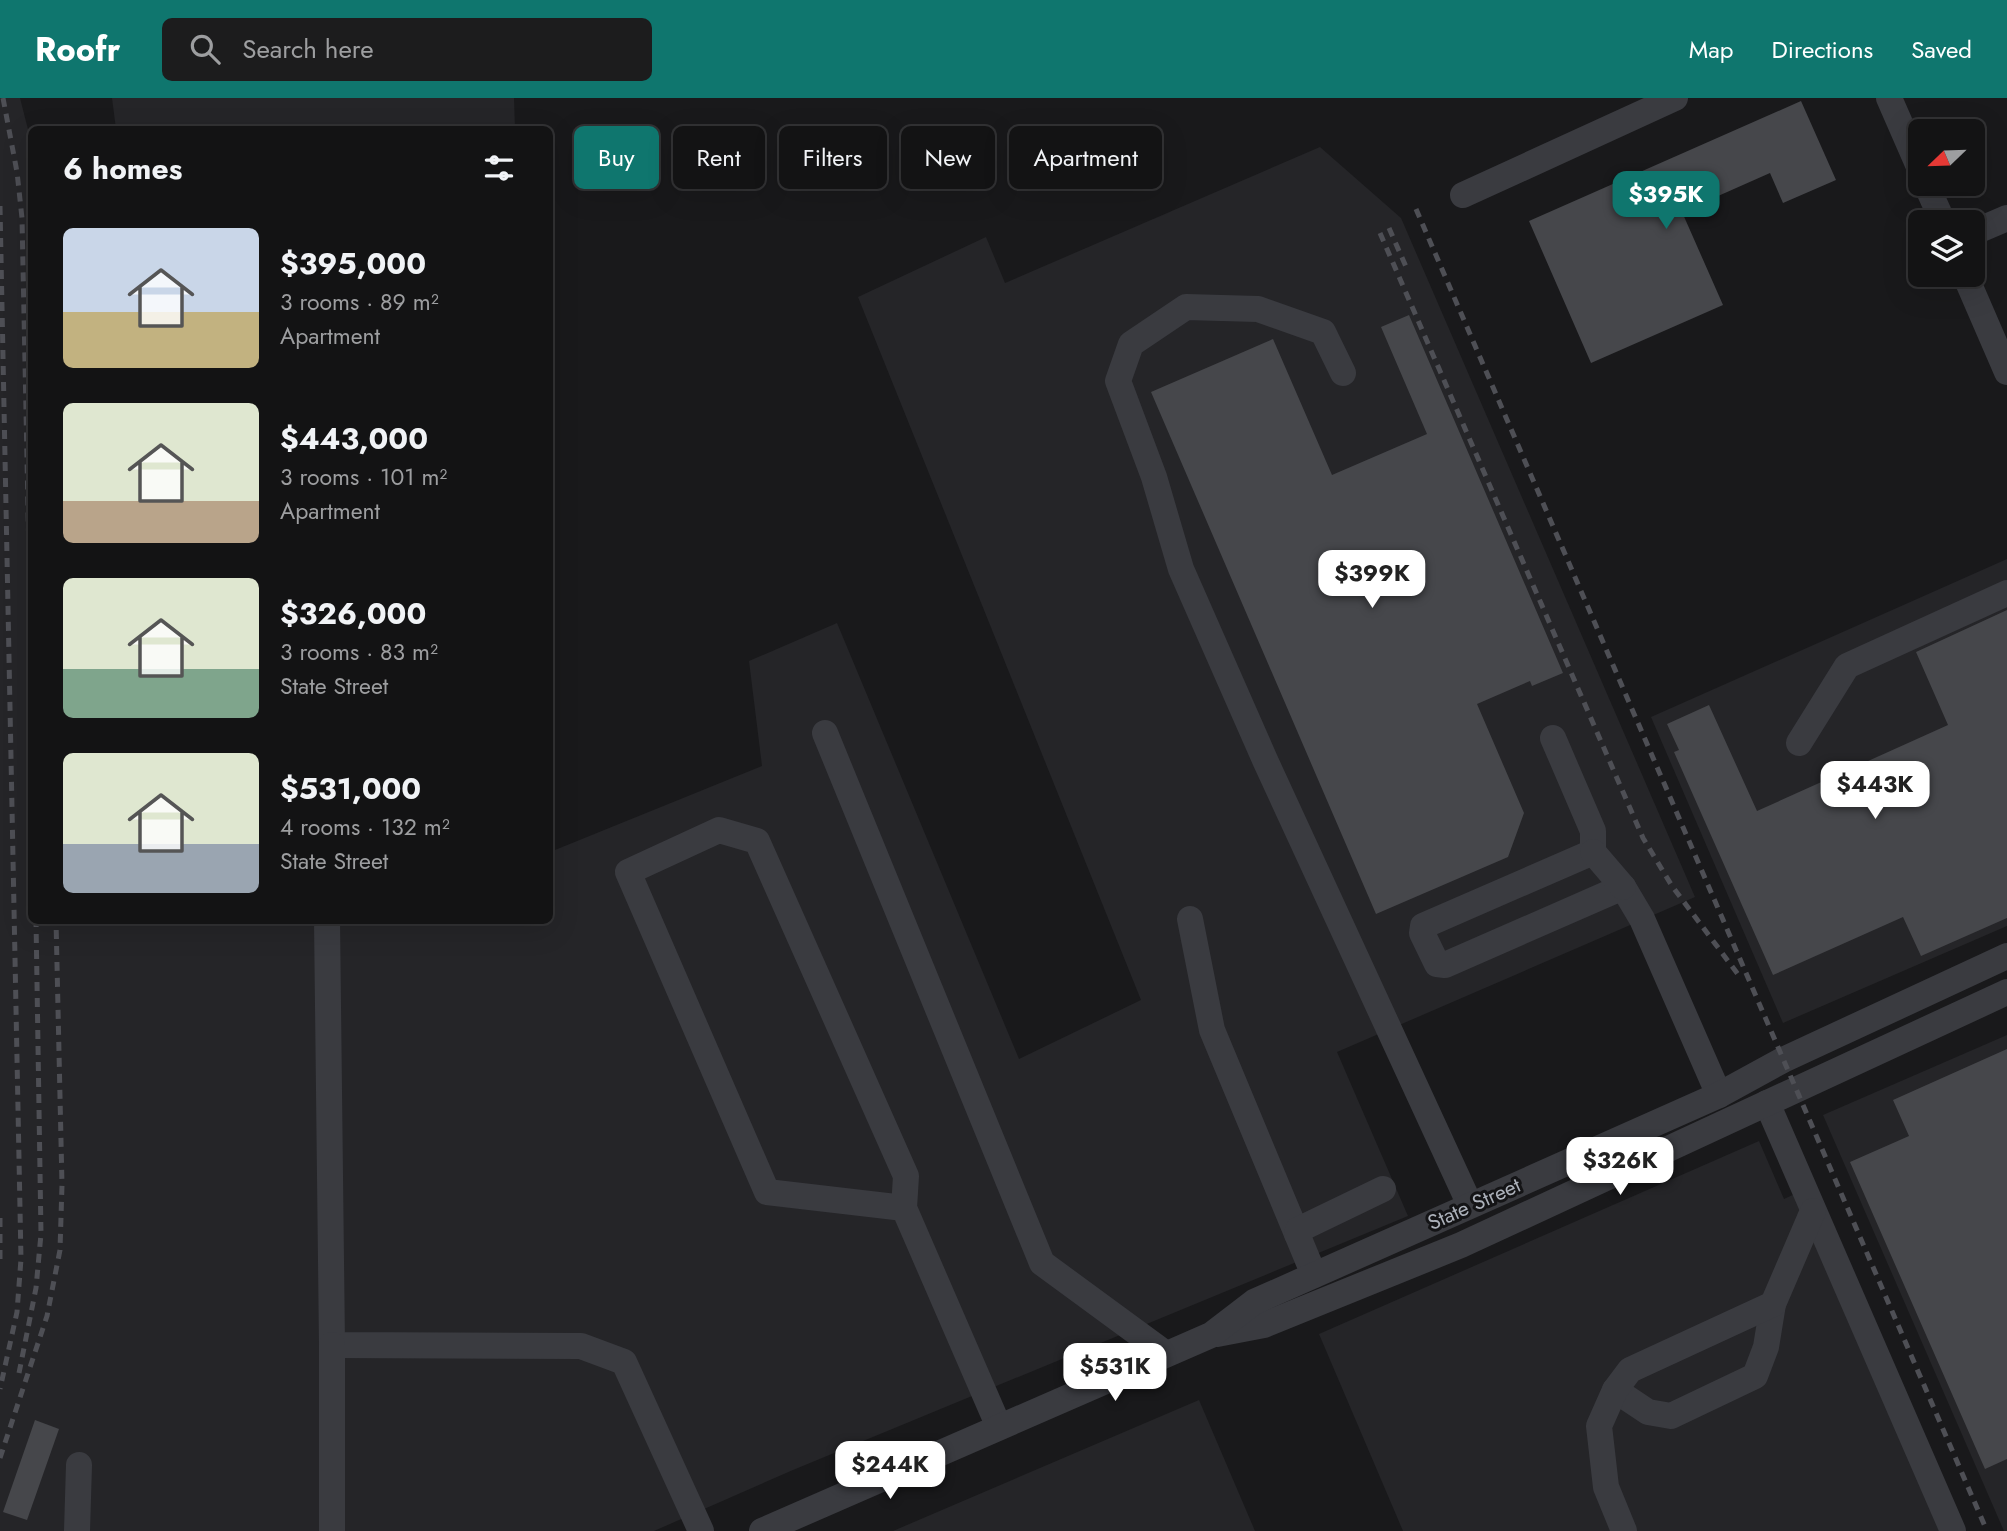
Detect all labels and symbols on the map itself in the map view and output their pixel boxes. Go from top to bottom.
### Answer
north arrow [1908,119,1984,196]
pin: $395K [1617,172,1715,231]
pin: $399K [1323,550,1421,610]
pin: $443K [1826,762,1924,821]
pin: $326K [1571,1138,1669,1197]
street label: State Street [1423,1170,1525,1238]
pin: $531K [1066,1344,1164,1403]
pin: $244K [841,1442,939,1501]

